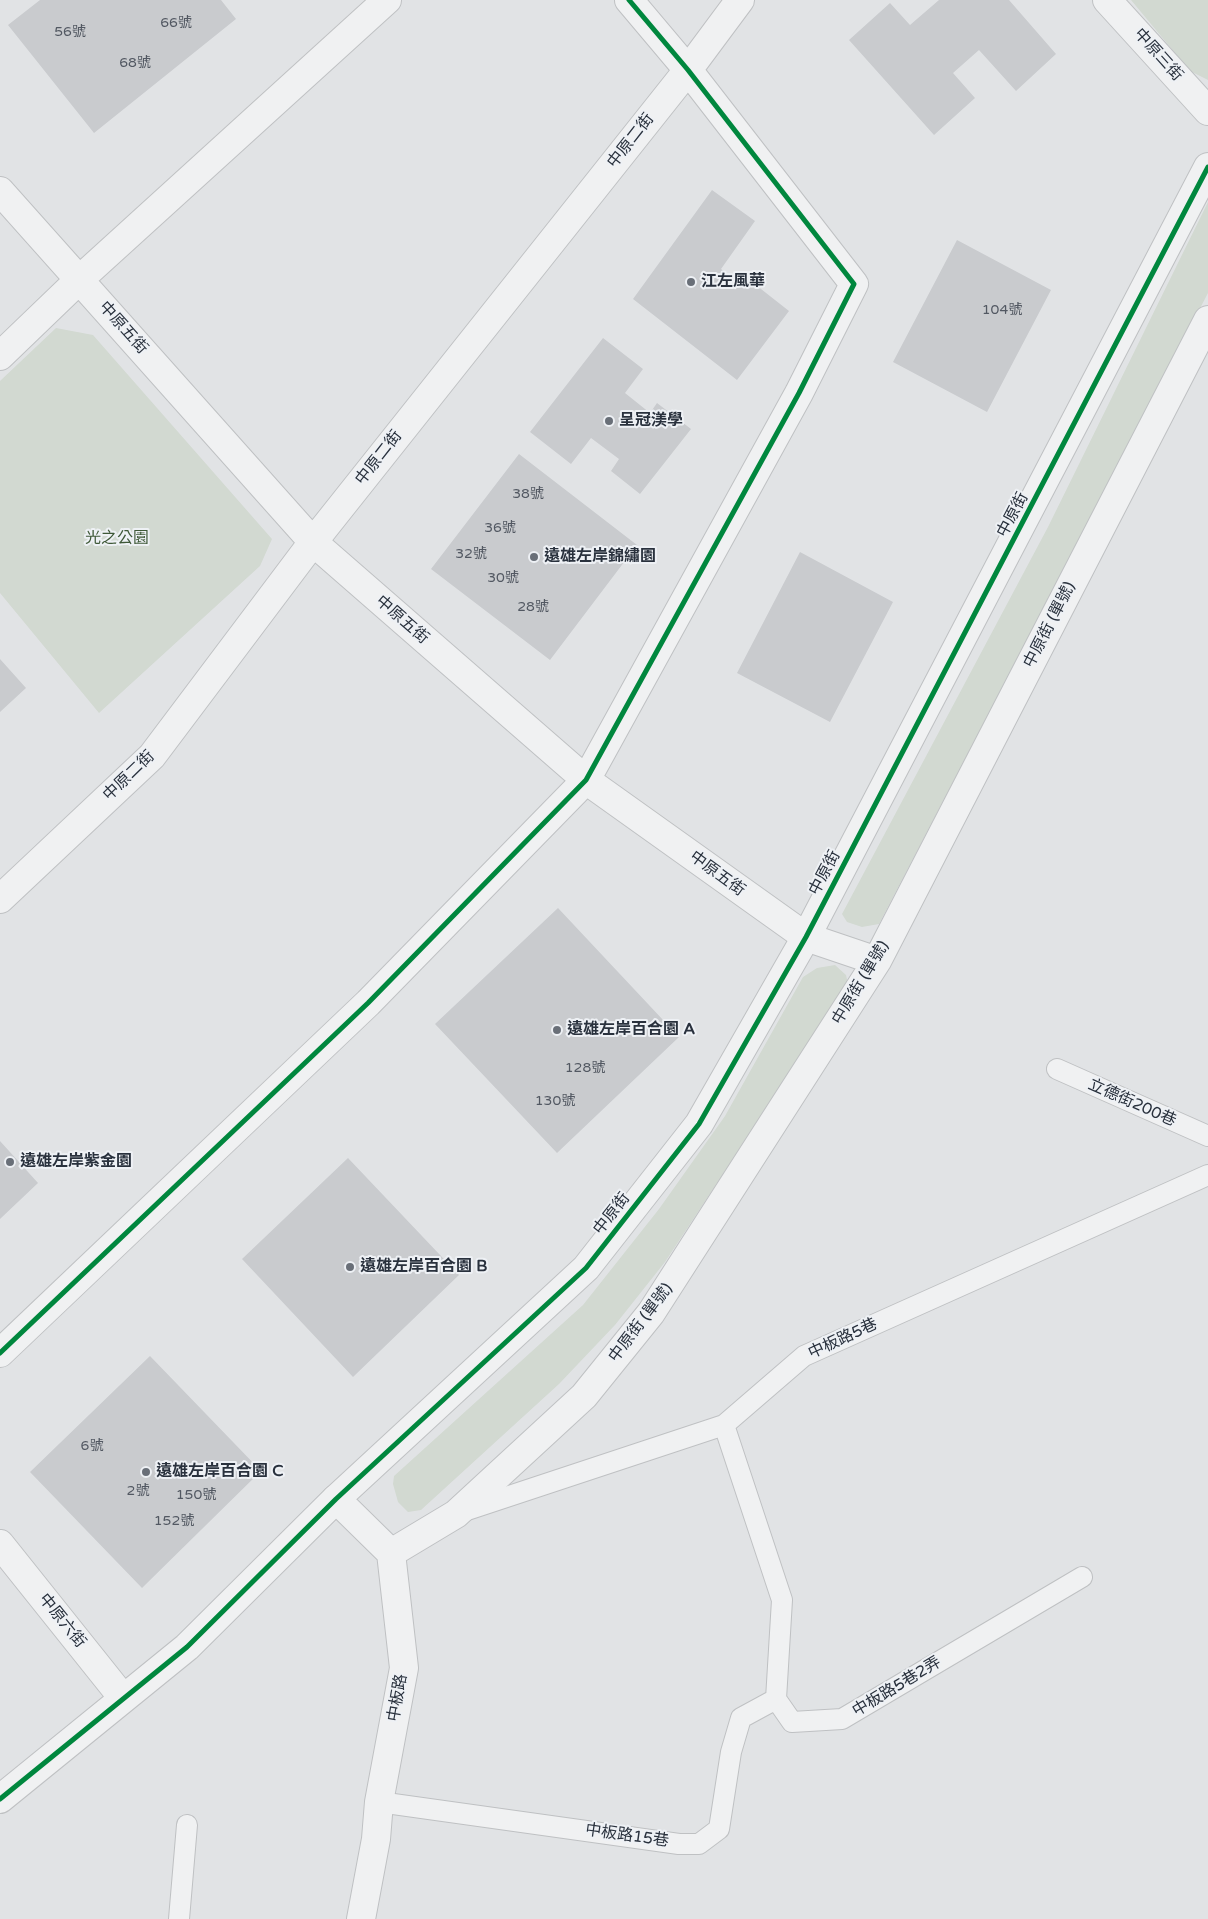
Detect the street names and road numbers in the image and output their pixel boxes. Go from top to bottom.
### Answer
street label: 中原三街 [1129,25,1187,85]
street label: 中原二街 [604,110,658,172]
street label: 中原五街 [94,298,152,358]
street label: 中原二街 [352,427,406,489]
street label: 中原街 [993,489,1033,541]
street label: 中原街 (單號) [1020,579,1080,671]
street label: 中原五街 [372,592,432,648]
street label: 中原二街 [99,747,159,805]
street label: 中原五街 [685,847,749,901]
street label: 中原街 [805,847,845,899]
street label: 中原街 (單號) [829,938,893,1028]
street label: 立德街200巷 [1085,1075,1179,1131]
street label: 中原街 [590,1189,634,1239]
street label: 中原街 (單號) [605,1280,677,1366]
street label: 中板路5巷 [805,1315,881,1363]
street label: 中原六街 [34,1590,90,1652]
street label: 中板路5巷2弄 [849,1653,945,1721]
street label: 中板路 [384,1673,412,1723]
street label: 中板路15巷 [584,1821,670,1851]

